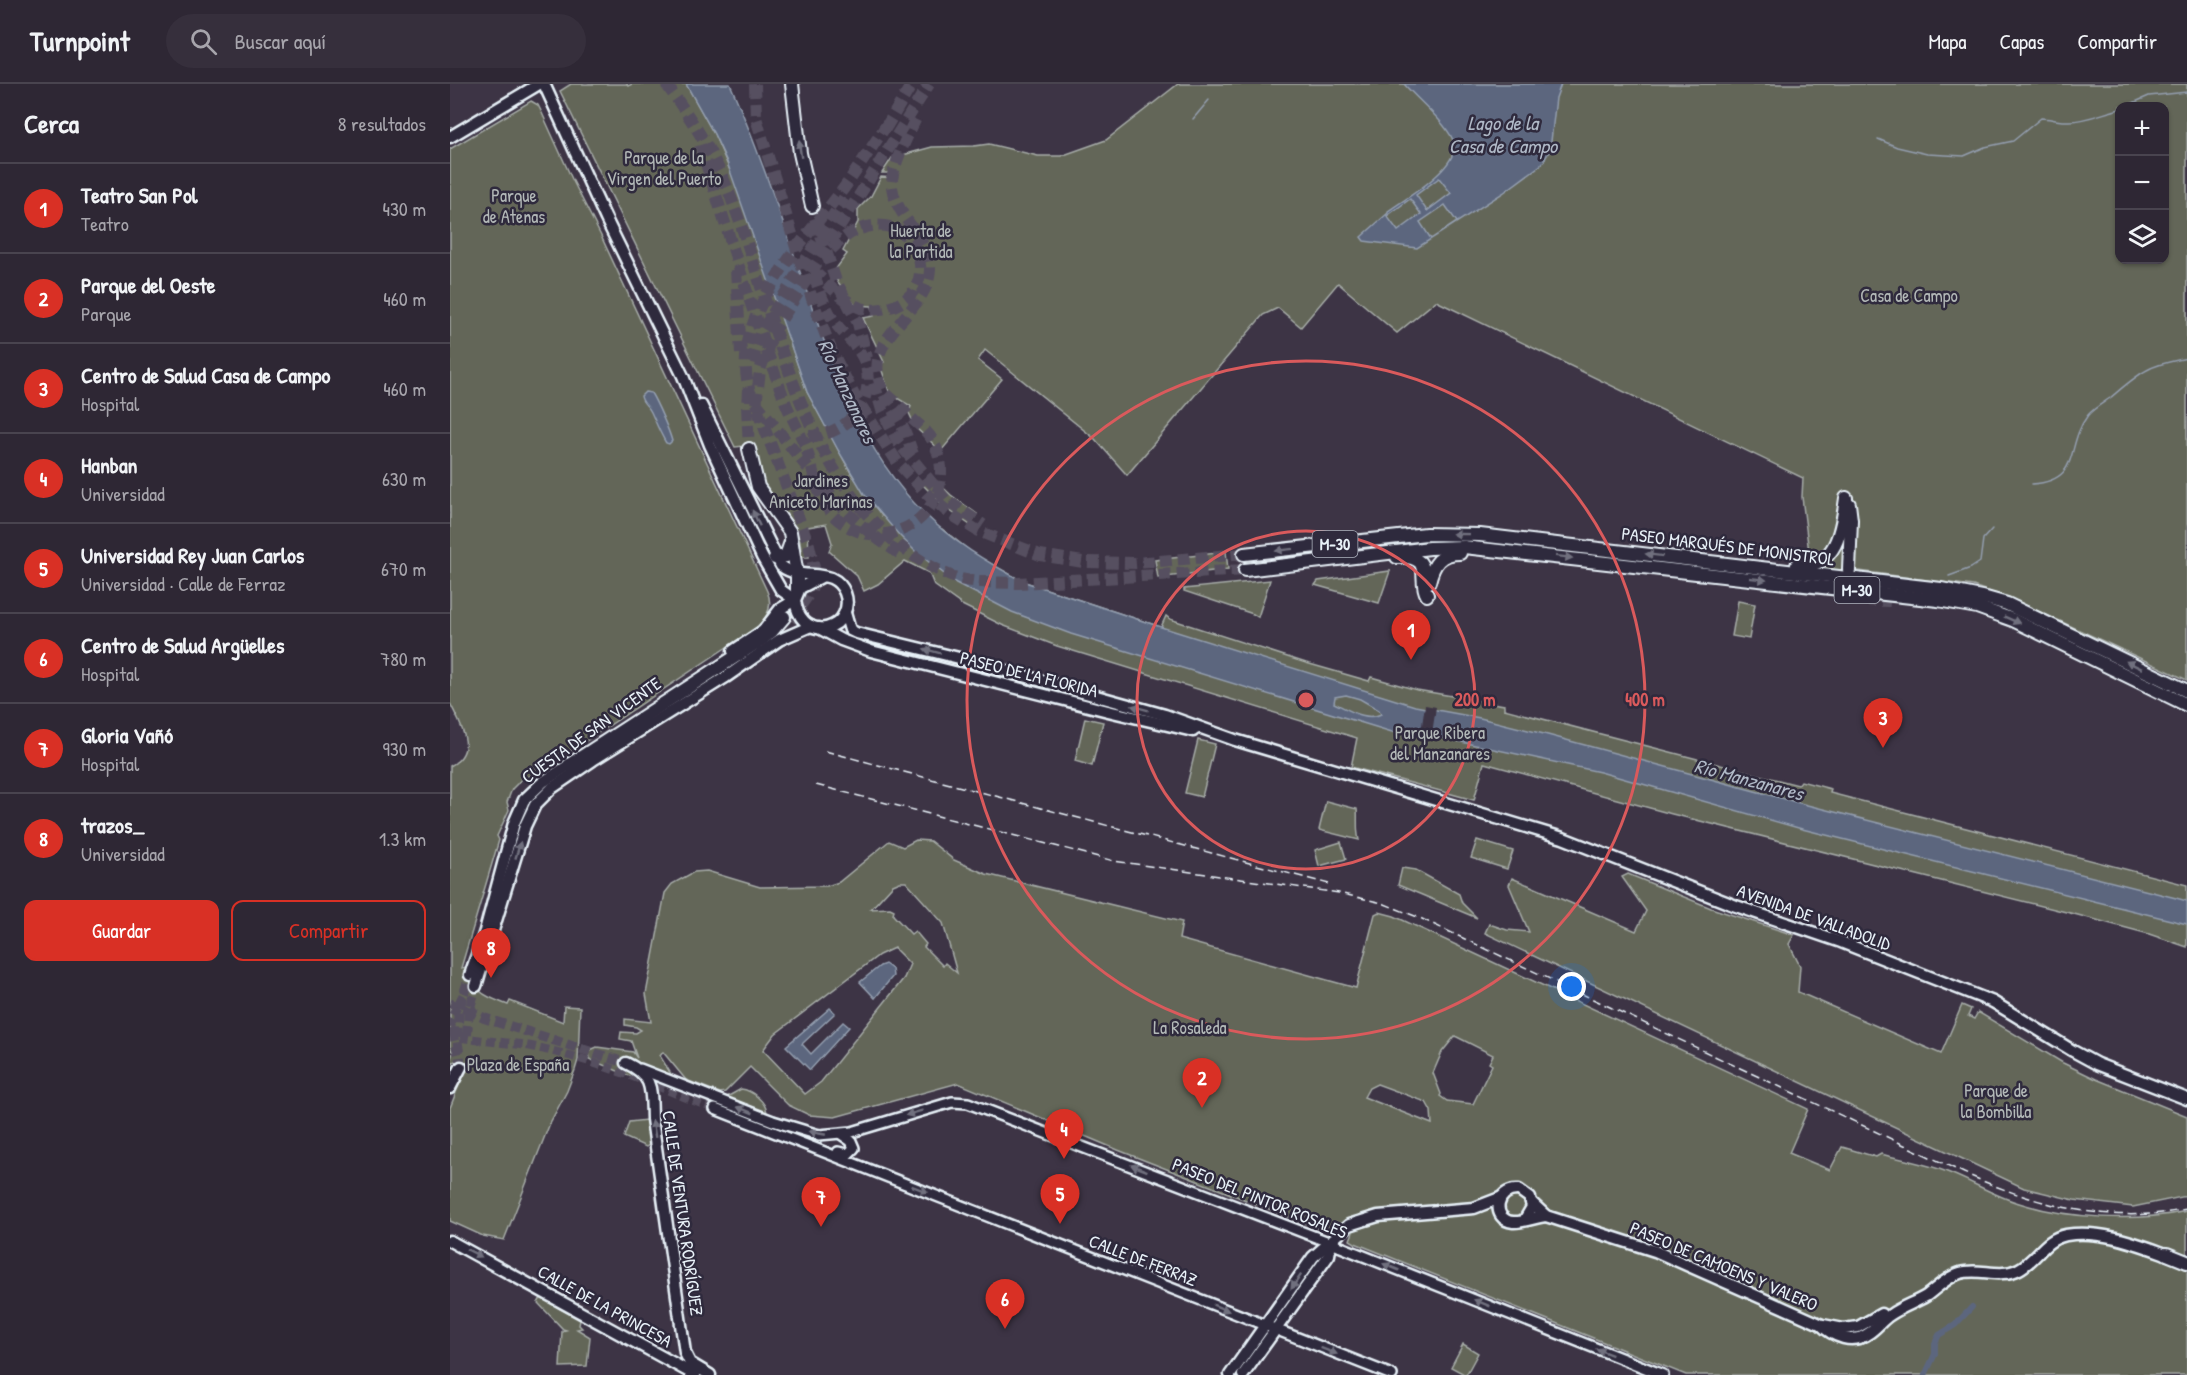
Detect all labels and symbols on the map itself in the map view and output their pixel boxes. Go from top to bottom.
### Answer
water label: Lago de la Casa de Campo [1449,109,1559,160]
one-way arrow [796,140,805,159]
park label: Parque de la Virgen del Puerto [606,145,722,191]
park label: Parque de Atenas [483,183,545,229]
park label: Huerta de la Partida [890,218,952,264]
park label: Casa de Campo [1860,283,1958,308]
water label: Río Manzanares [812,335,885,449]
park label: Jardines Aniceto Marinas [769,468,873,514]
one-way arrow [752,510,761,527]
street label: PASEO MARQUÉS DE MONISTROL [1620,521,1836,571]
one-way arrow [1451,530,1470,539]
road number: M-30 [1312,531,1358,557]
one-way arrow [1274,545,1293,554]
one-way arrow [1645,550,1664,560]
one-way arrow [1555,552,1574,562]
one-way arrow [1749,574,1768,584]
road number: M-30 [1834,577,1880,603]
pin: 1 [1392,610,1430,660]
one-way arrow [2003,616,2020,625]
street label: PASEO DE LA FLORIDA [957,645,1101,703]
one-way arrow [923,646,941,655]
one-way arrow [2126,661,2143,670]
street label: CUESTA DE SAN VICENTE [516,671,666,789]
text: 200 m [1455,687,1495,712]
text: 400 m [1625,687,1665,712]
centre of rings [1296,690,1316,710]
pin: 3 [1864,698,1902,748]
one-way arrow [1131,703,1149,712]
park label: Parque Ribera del Manzanares [1390,720,1490,766]
water label: Río Manzanares [1692,752,1809,807]
one-way arrow [514,841,523,859]
street label: AVENIDA DE VALLADOLID [1734,878,1895,957]
pin: 8 [472,928,510,978]
your location [1557,972,1586,1001]
park label: La Rosaleda [1153,1015,1227,1040]
park label: Plaza de España [467,1052,569,1077]
pin: 2 [1182,1058,1221,1108]
park label: Parque de la Bombilla [1961,1078,2031,1124]
one-way arrow [736,1105,754,1114]
street label: CALLE DE VENTURA RODRÍGUEZ [656,1109,710,1317]
one-way arrow [905,1109,923,1118]
pin: 4 [1044,1110,1084,1159]
one-way arrow [649,1119,658,1138]
one-way arrow [807,1128,826,1137]
street label: PASEO DEL PINTOR ROSALES [1169,1151,1351,1245]
one-way arrow [1130,1163,1148,1172]
pin: 5 [1040,1174,1080,1224]
pin: 7 [802,1178,841,1227]
one-way arrow [911,1185,929,1194]
street label: PASEO DE CAMOENS Y VALERO [1626,1215,1822,1317]
street label: CALLE DE FERRAZ [1085,1228,1201,1292]
one-way arrow [466,1248,483,1258]
street label: CALLE DE LA PRINCESA [533,1259,677,1353]
one-way arrow [1382,1262,1400,1272]
one-way arrow [1291,1274,1302,1290]
pin: 6 [986,1280,1024,1329]
one-way arrow [1472,1298,1490,1308]
one-way arrow [1212,1304,1230,1313]
one-way arrow [1321,1346,1339,1356]
one-way arrow [1595,1347,1613,1357]

